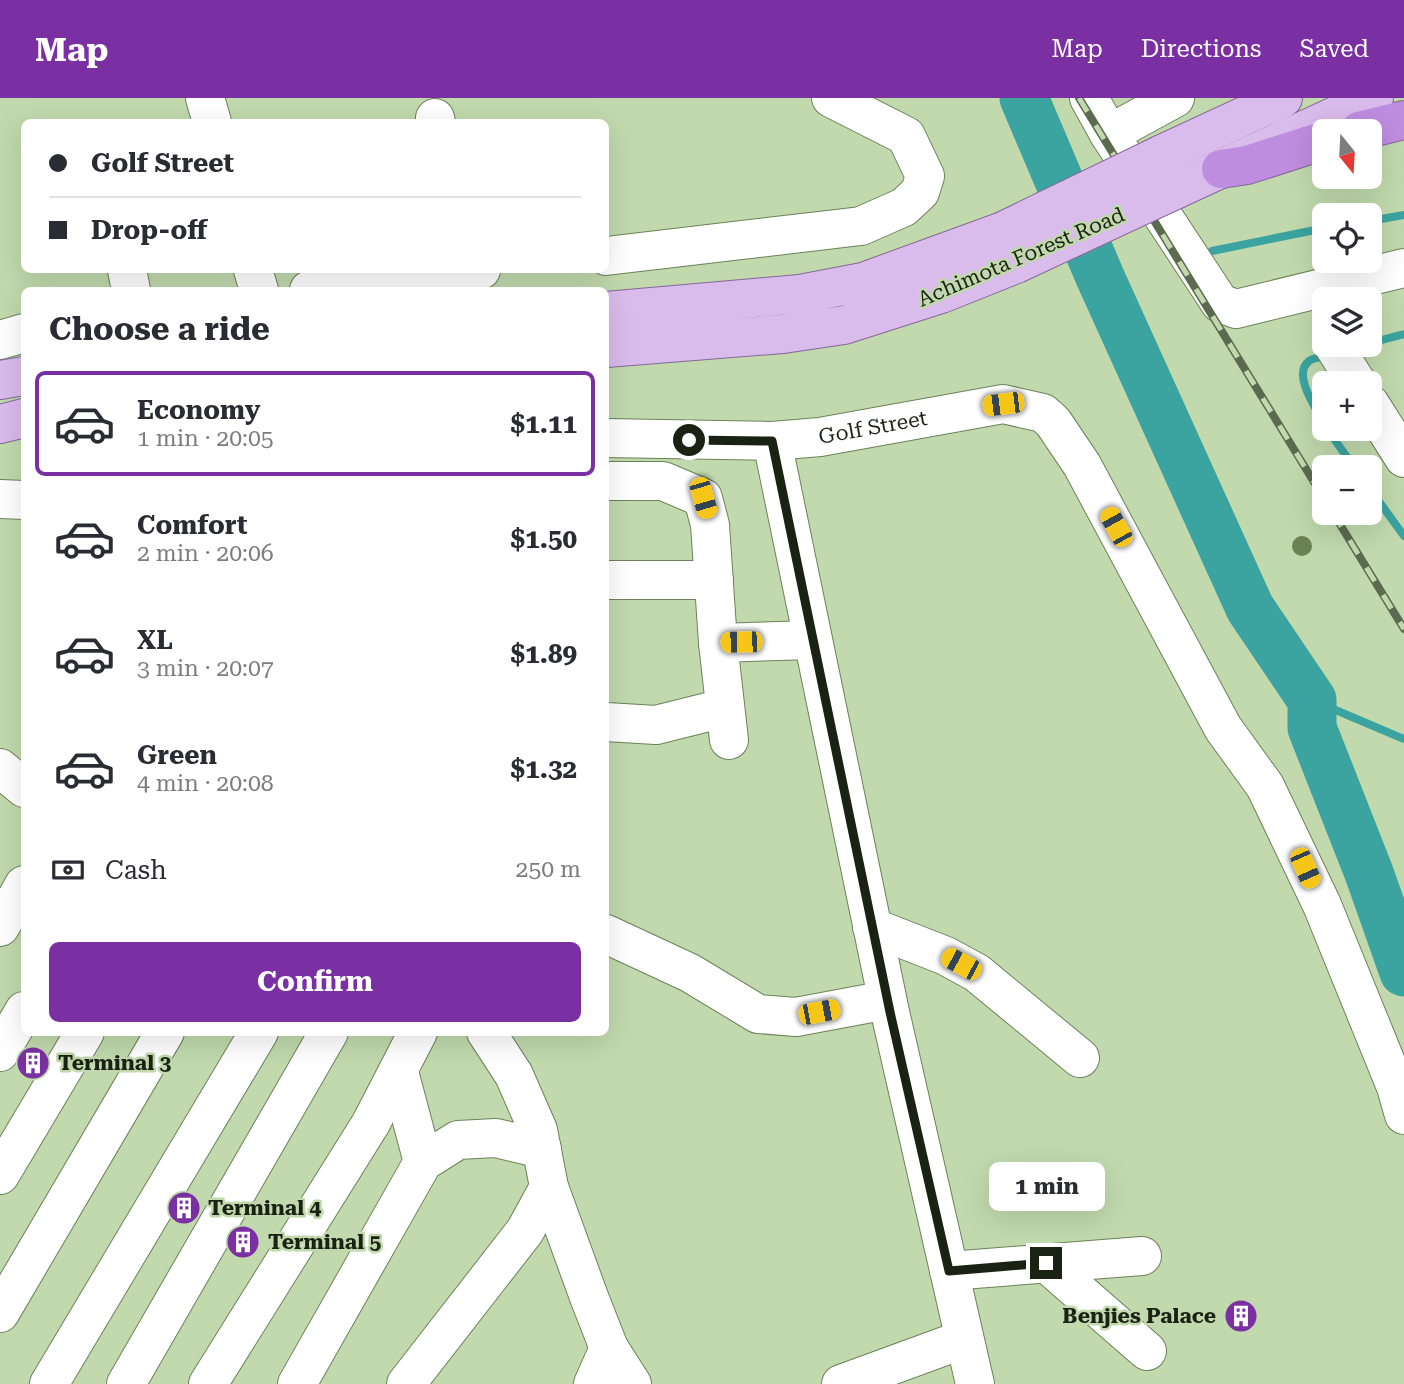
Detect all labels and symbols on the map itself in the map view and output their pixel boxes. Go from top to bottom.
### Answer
north arrow [1312,119,1382,189]
street label: Achimota Forest Road [914,202,1129,311]
car [981,391,1026,417]
street label: Golf Street [817,406,929,449]
route start [673,424,705,456]
car [688,475,719,521]
car [1097,504,1136,550]
car [720,631,763,653]
car [1287,845,1324,891]
car [938,945,985,983]
car [797,998,842,1026]
building icon: Terminal 3 [14,1044,52,1082]
place label: Terminal 3 [58,1051,171,1075]
callout: 1 min [988,1162,1104,1210]
building icon: Terminal 4 [165,1189,203,1227]
place label: Terminal 4 [208,1196,321,1220]
building icon: Terminal 5 [224,1223,262,1261]
place label: Terminal 5 [268,1230,381,1254]
route end [1030,1247,1062,1279]
building icon: Benjies Palace [1222,1297,1260,1335]
place label: Benjies Palace [1062,1304,1216,1328]

